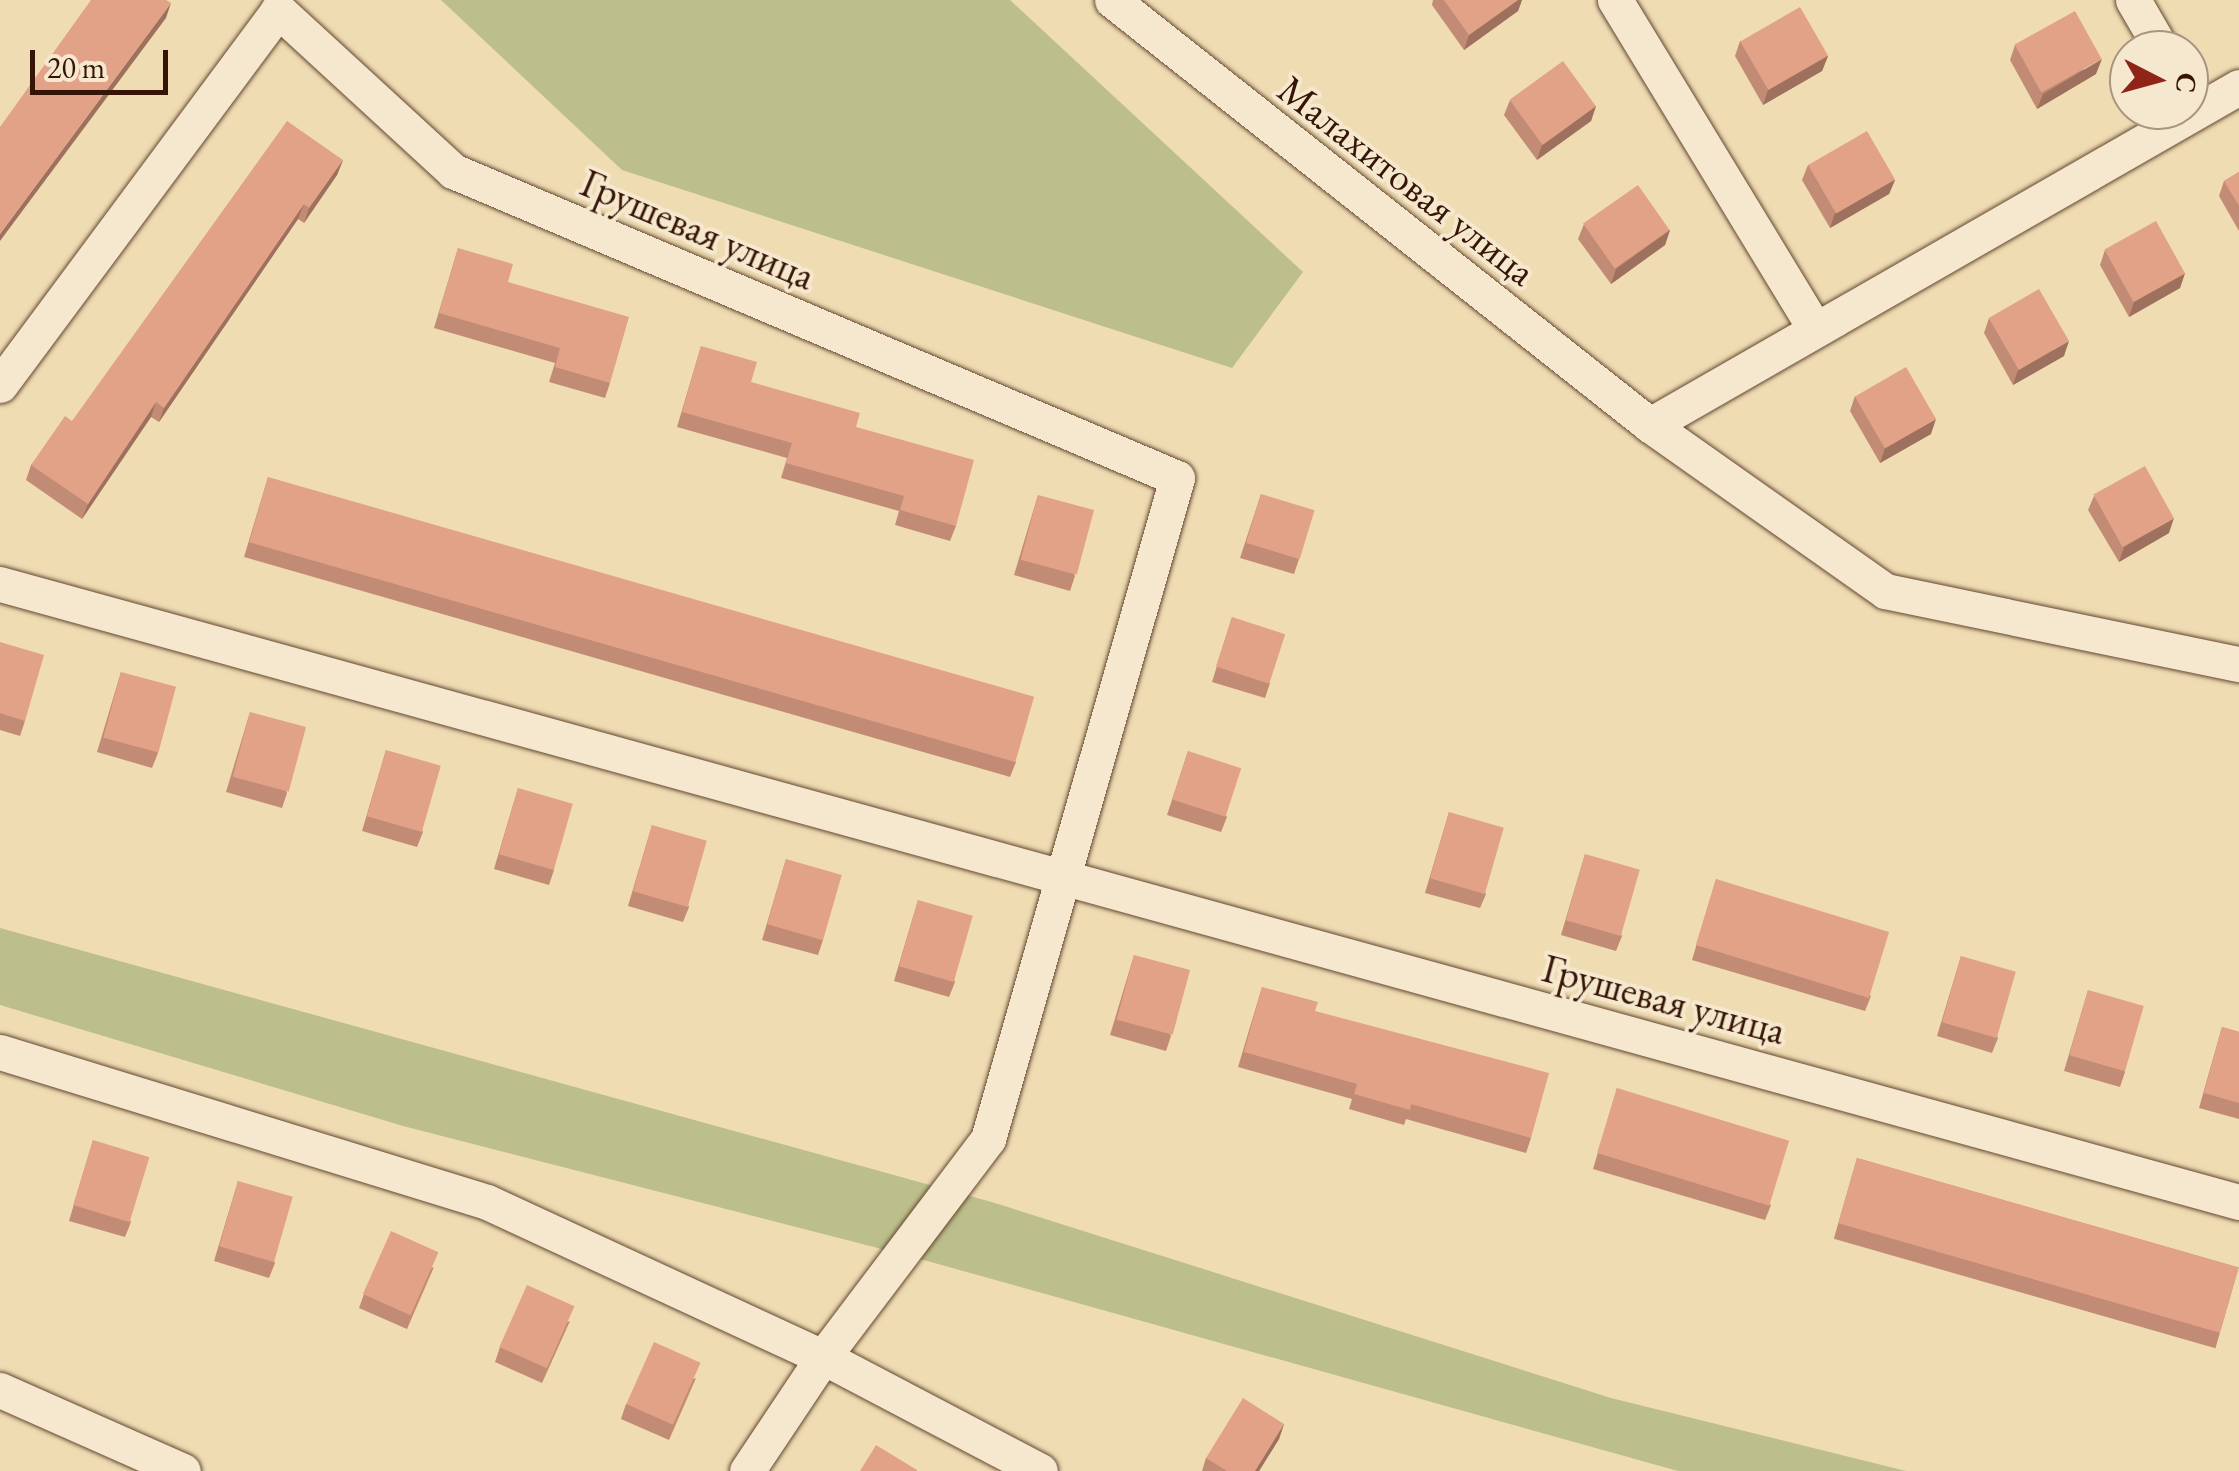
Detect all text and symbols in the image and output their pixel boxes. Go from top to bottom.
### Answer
scale bar [35,30,172,92]
north arrow [2109,30,2209,130]
text: 20 m [47,48,105,87]
street label: Малахитовая улица [1269,65,1545,295]
text: С [2168,71,2206,95]
street label: Грушевая улица [574,158,822,300]
street label: Грушевая улица [1537,944,1791,1054]

